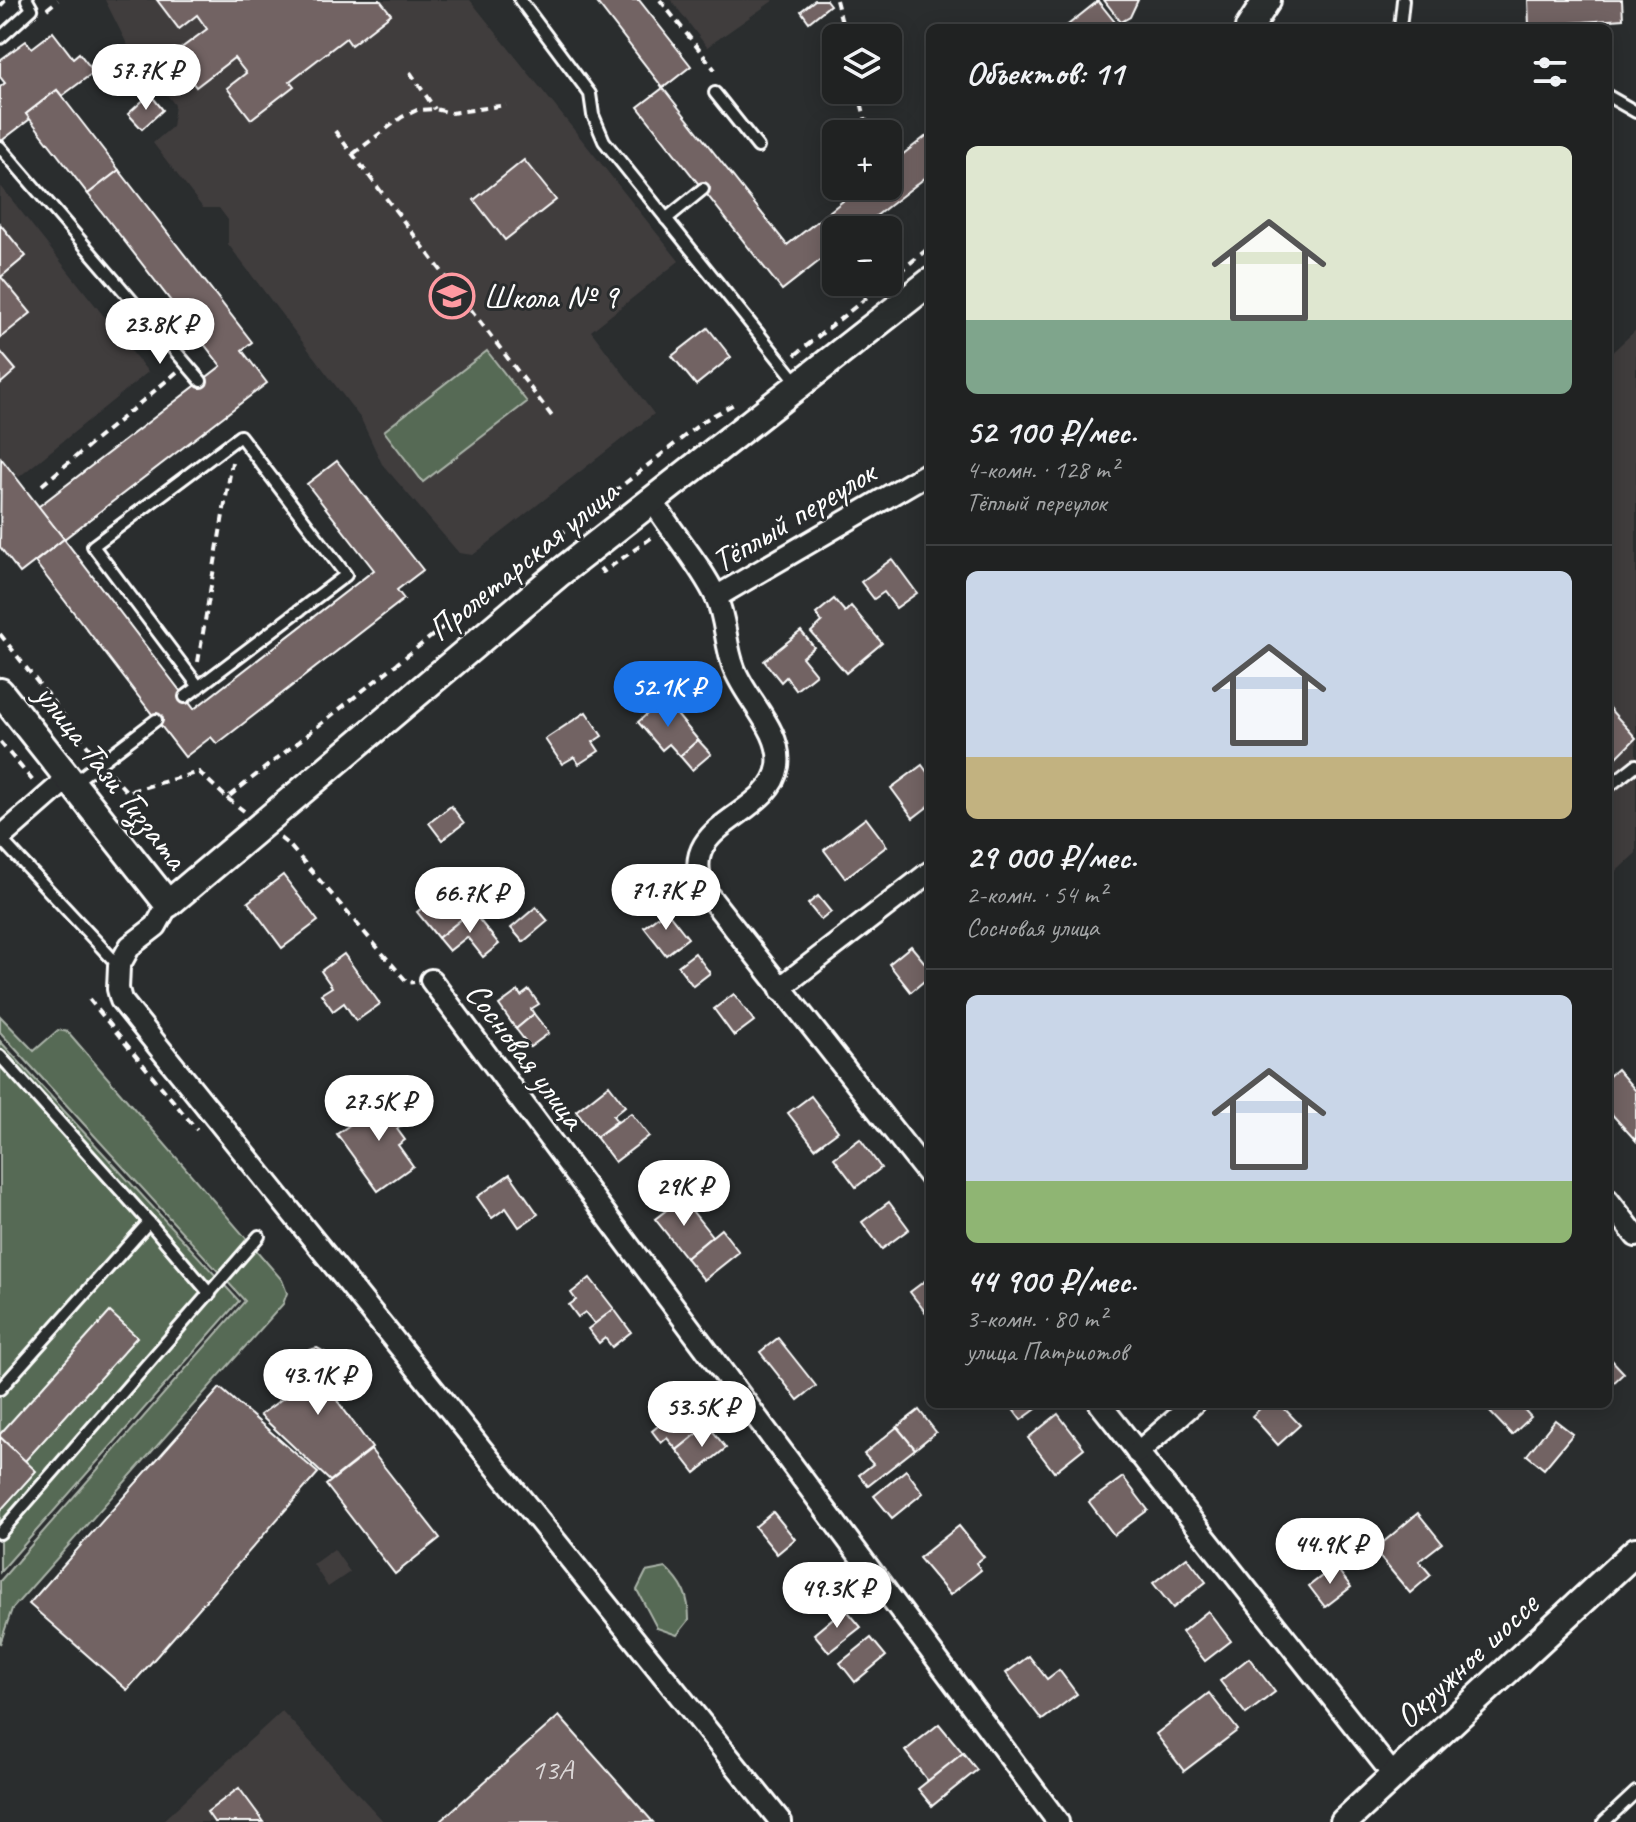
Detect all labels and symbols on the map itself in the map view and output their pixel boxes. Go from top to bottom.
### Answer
pin: 57.7K ₽ [72,44,220,112]
school or university icon: Школа № 9 [428,272,476,320]
place label: Школа № 9 [483,275,621,318]
pin: 23.8K ₽ [86,298,234,366]
street label: Тёплый переулок [703,449,886,582]
street label: Пролетарская улица [418,469,628,650]
pin: 52.1K ₽ [594,661,742,729]
street label: улица Тази Гиззата [24,673,199,880]
pin: 71.7K ₽ [592,864,740,932]
pin: 66.7K ₽ [396,867,544,935]
street label: Сосновая улица [456,973,596,1139]
pin: 27.5K ₽ [305,1075,453,1143]
pin: 29K ₽ [628,1160,740,1228]
pin: 43.1K ₽ [244,1349,392,1417]
pin: 53.5K ₽ [628,1381,776,1449]
pin: 44.9K ₽ [1256,1518,1404,1586]
pin: 49.3K ₽ [763,1562,911,1630]
street label: Окружное шоссе [1386,1582,1548,1738]
house number: 13А [531,1750,575,1788]

